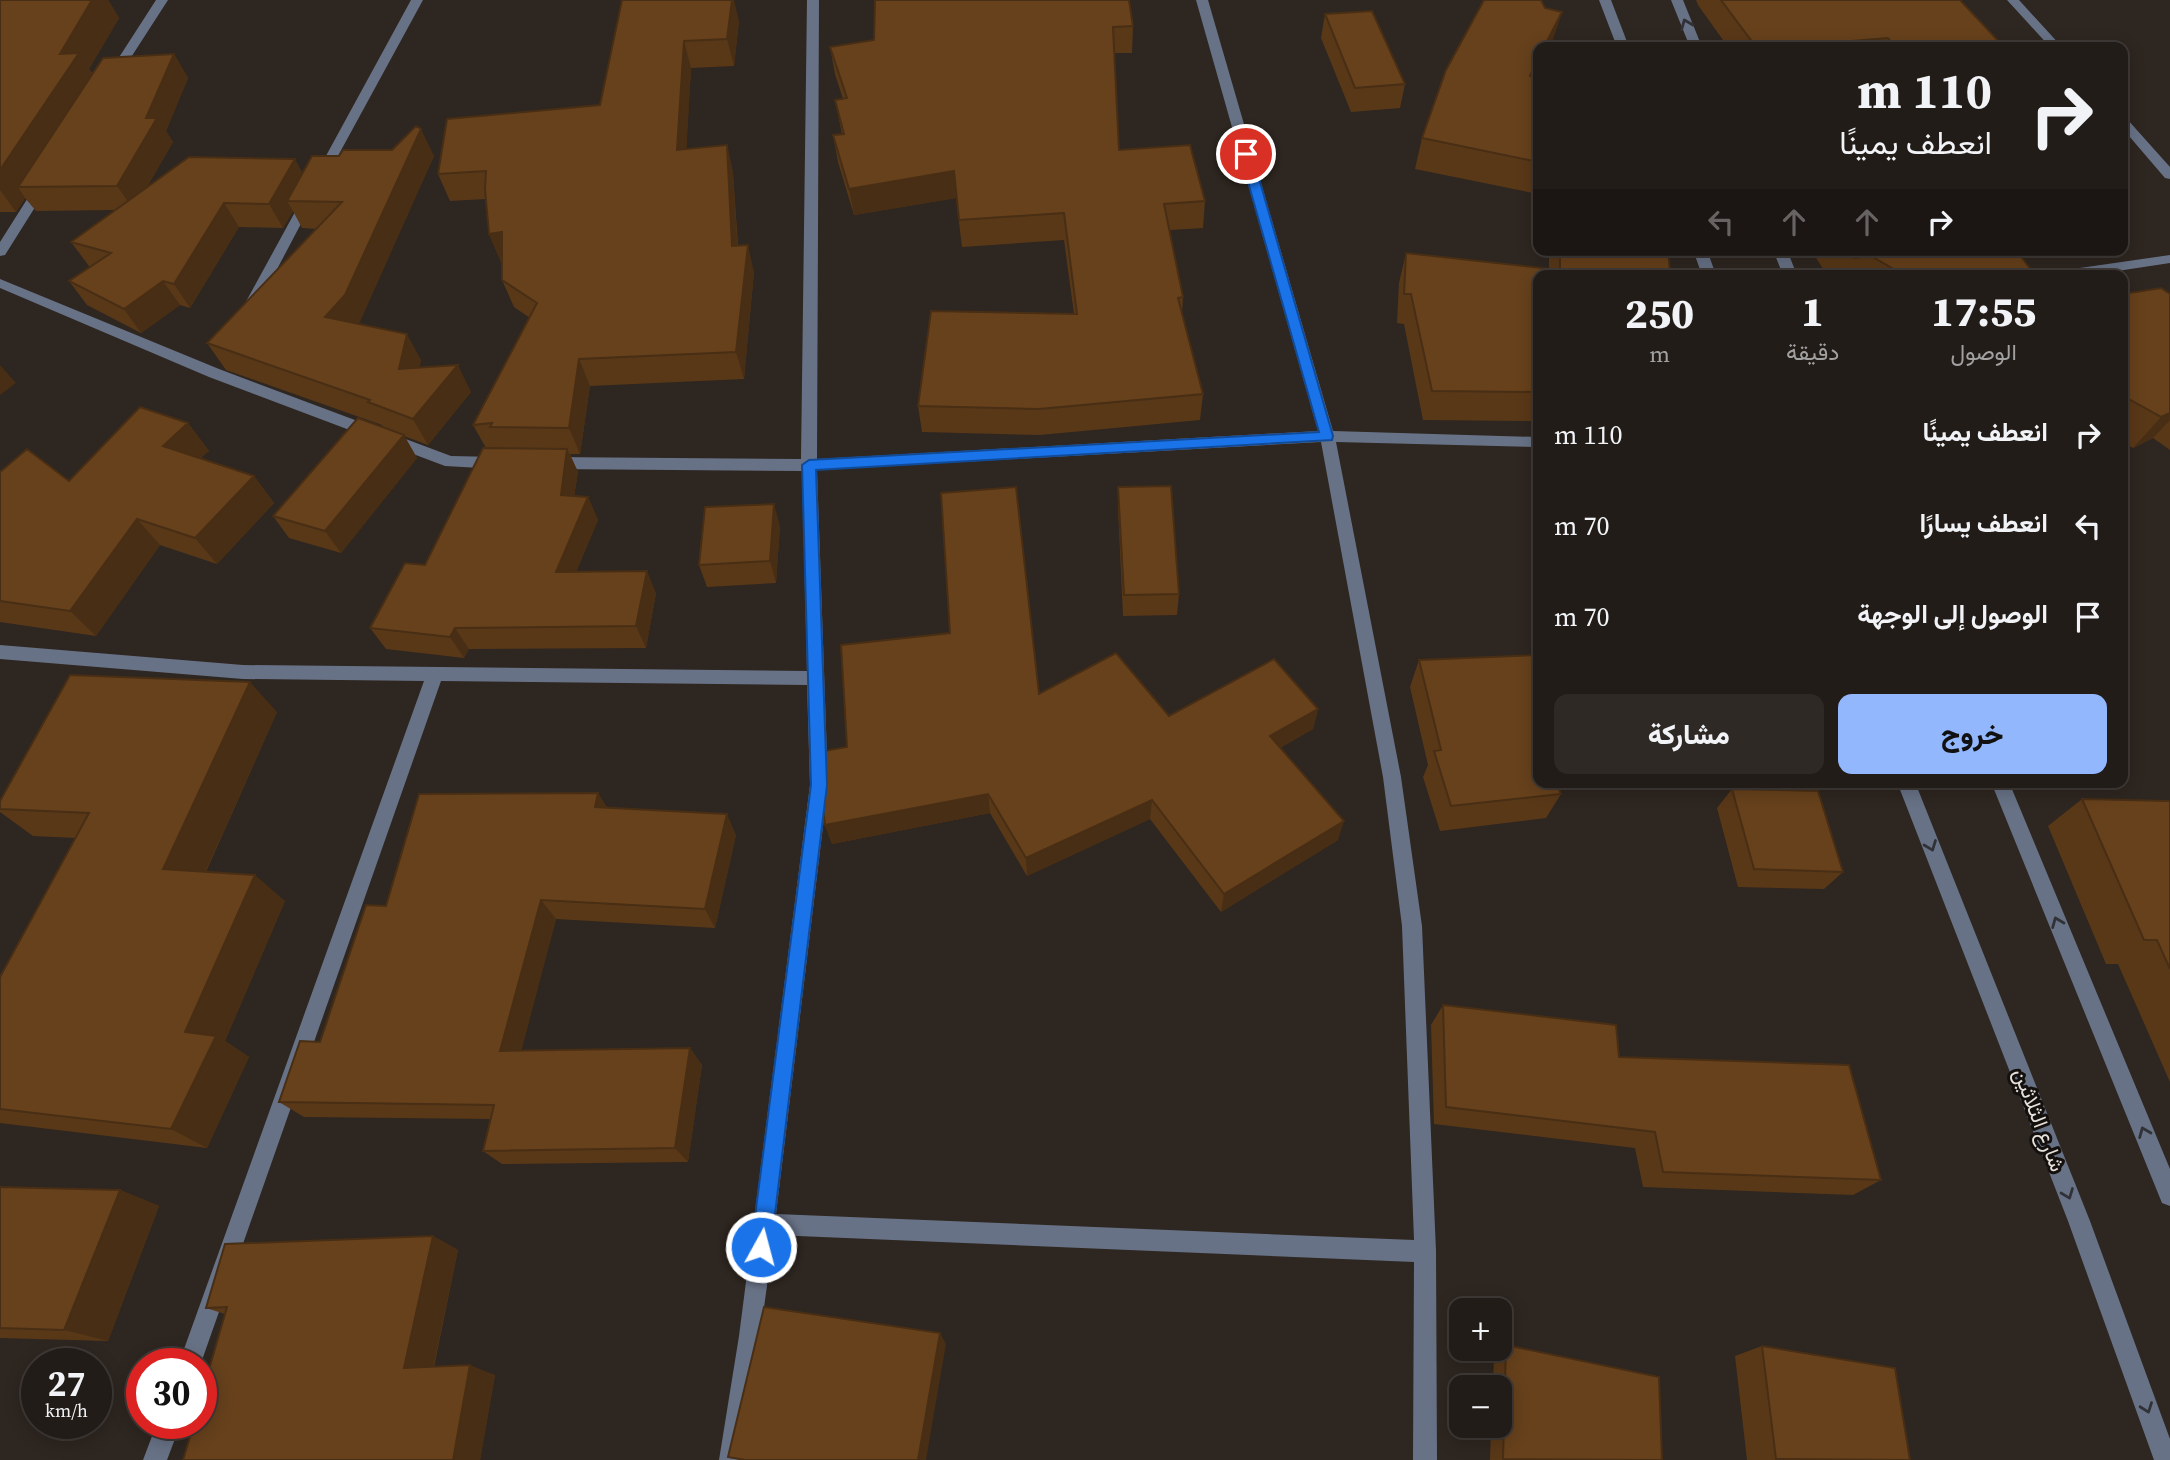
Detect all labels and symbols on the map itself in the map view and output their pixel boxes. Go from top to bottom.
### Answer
one-way arrow [1681,18,1695,30]
pin [1216,124,1276,184]
one-way arrow [1923,839,1937,851]
one-way arrow [2052,916,2066,928]
street label: شارع الثلاثين [2006,1064,2072,1176]
one-way arrow [2138,1127,2152,1139]
one-way arrow [2060,1188,2074,1200]
position arrow [724,1210,798,1284]
speed limit sign: 30 [126,1348,217,1439]
one-way arrow [2139,1401,2153,1413]

